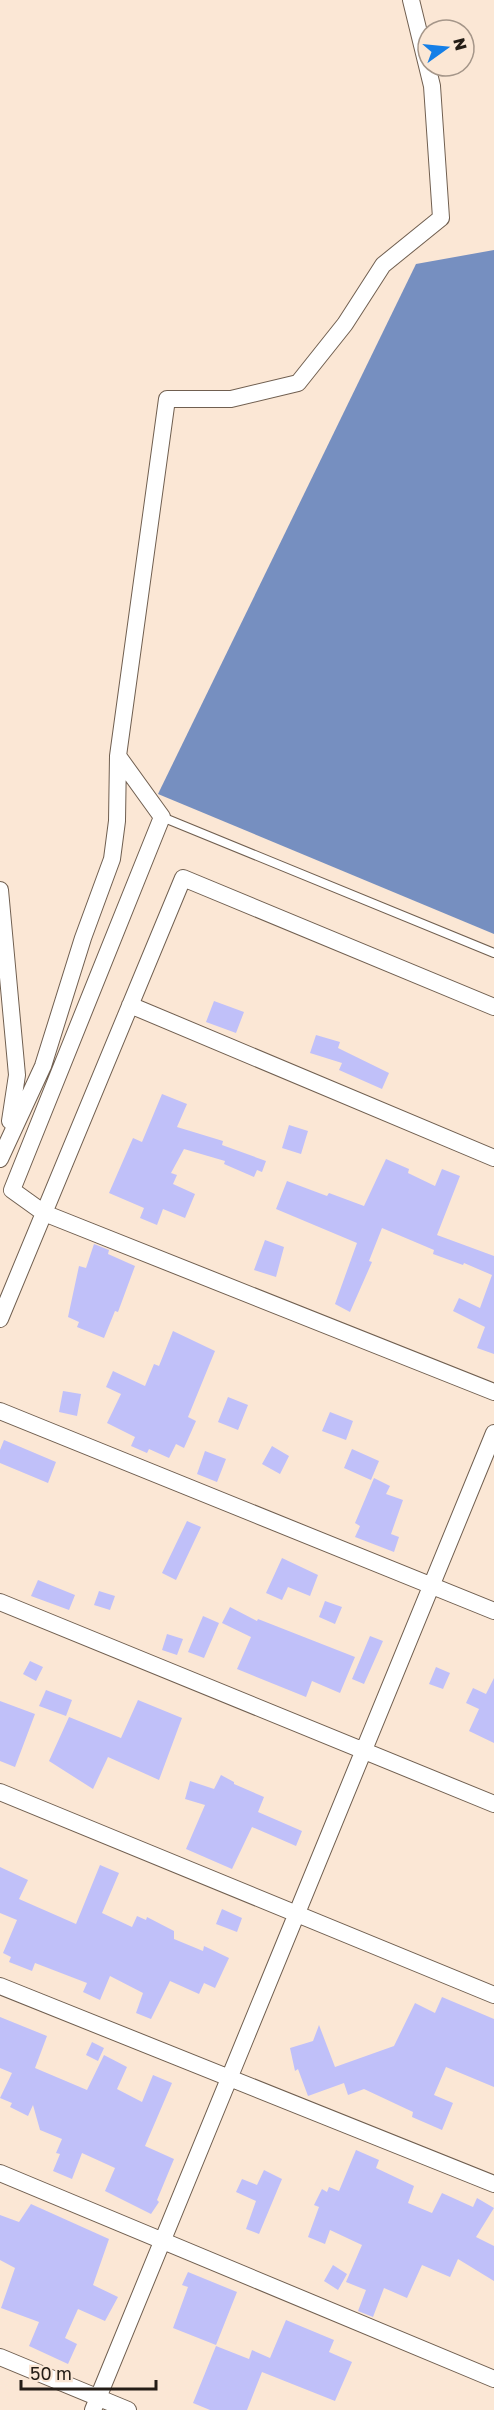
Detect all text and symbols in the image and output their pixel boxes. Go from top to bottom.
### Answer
north arrow [416,18,476,78]
text: N [449,36,472,53]
scale bar [21,2353,156,2391]
text: 50 m [30,2362,72,2384]

